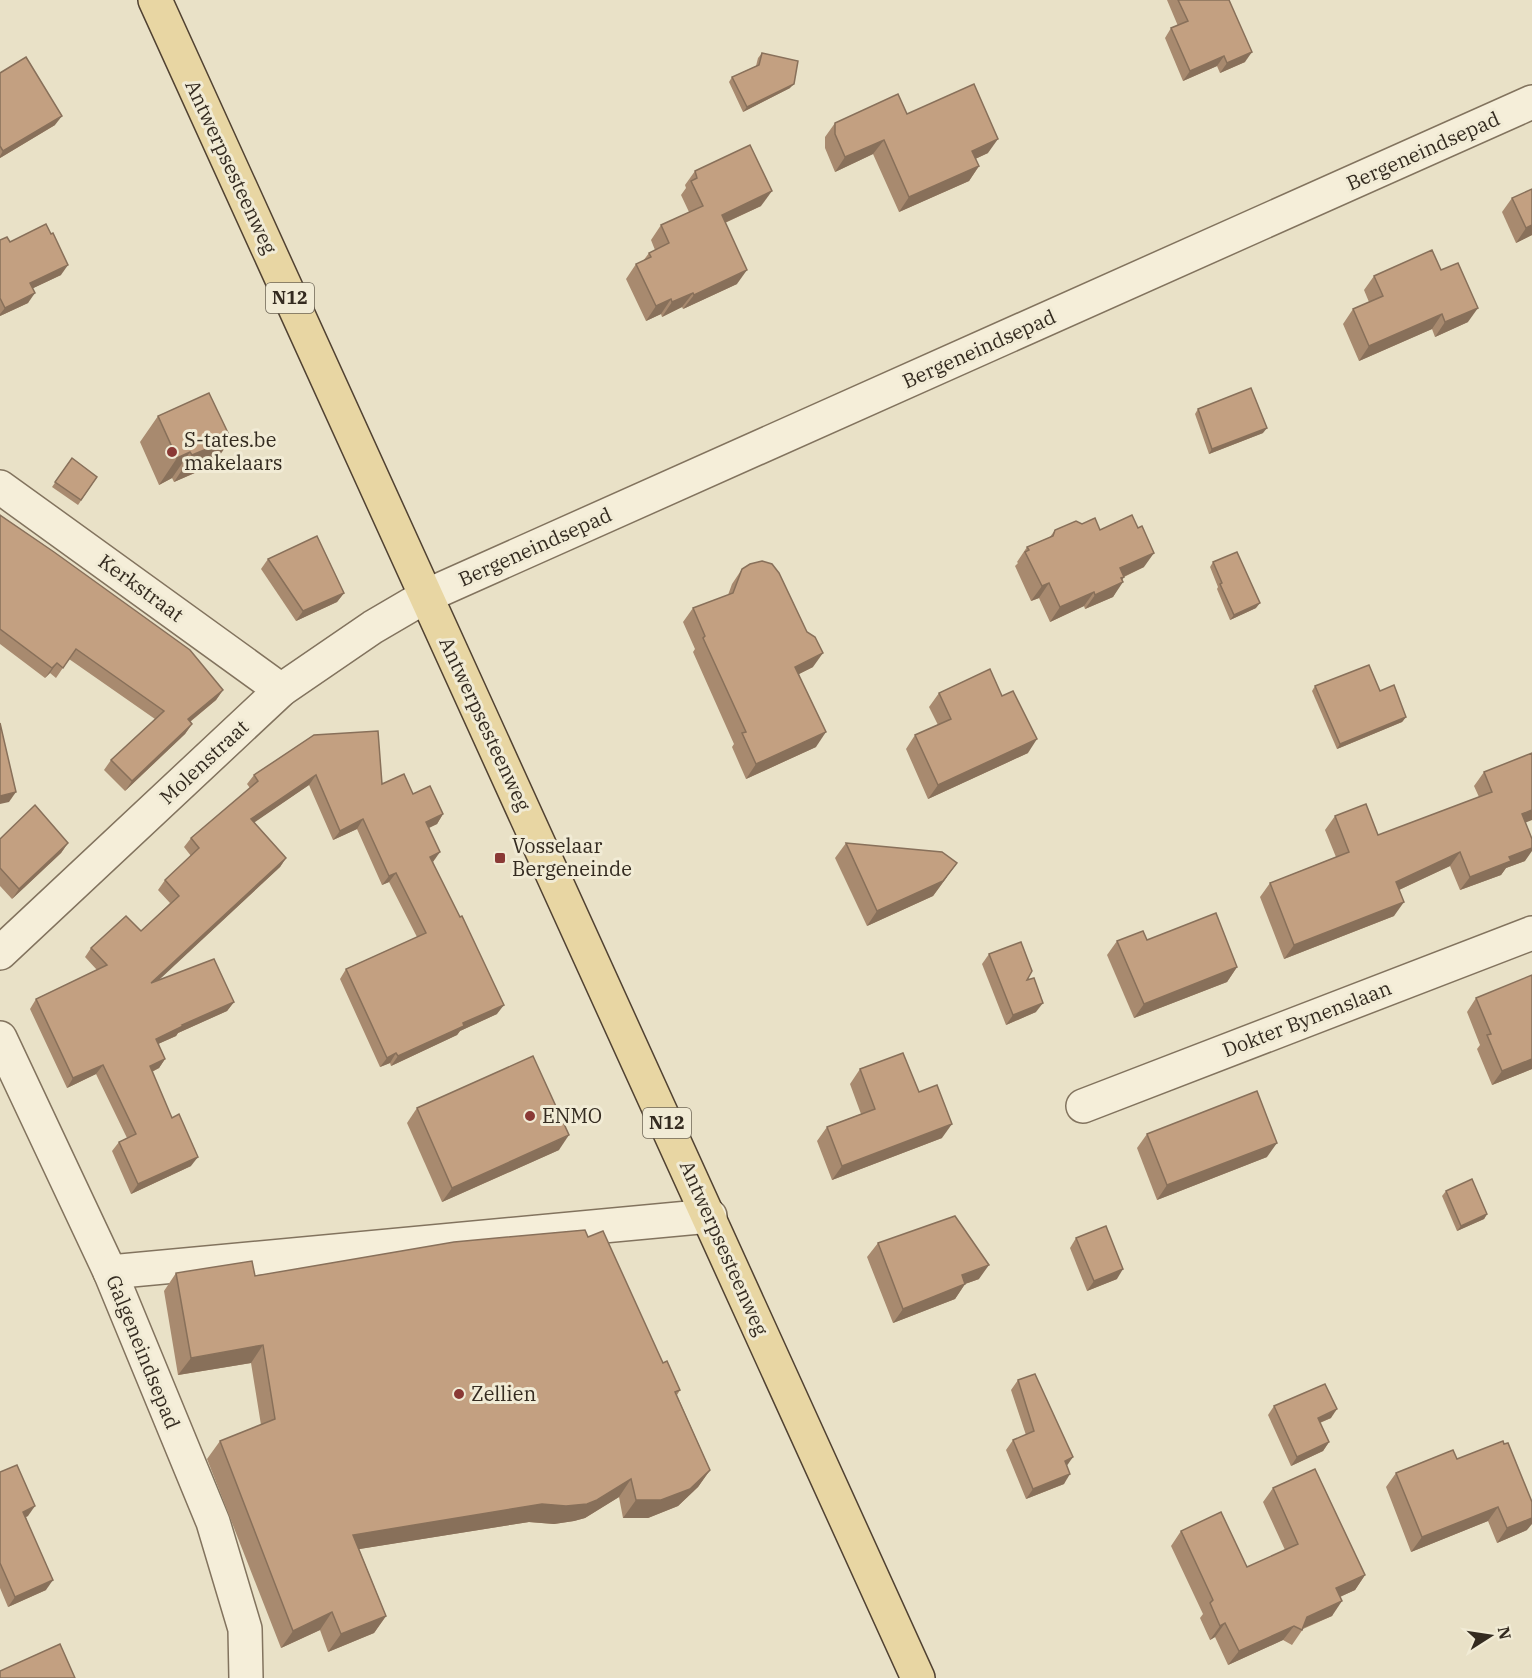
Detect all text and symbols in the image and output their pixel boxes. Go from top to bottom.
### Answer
street label: Antwerpsesteenweg [179,75,284,258]
street label: Bergeneindsepad [1342,105,1504,196]
road number: N12 [266,283,314,313]
street label: Bergeneindsepad [898,303,1060,394]
place label: S-tates.be makelaars [184,426,283,476]
marker: S-tates.be makelaars [165,445,179,459]
street label: Bergeneindsepad [454,501,616,592]
street label: Kerkstraat [93,548,189,628]
street label: Antwerpsesteenweg [433,632,538,815]
street label: Molenstraat [153,713,254,810]
place label: Vosselaar Bergeneinde [512,832,632,882]
marker: Vosselaar Bergeneinde [493,851,507,865]
street label: Dokter Bynenslaan [1219,974,1395,1063]
place label: ENMO [542,1102,602,1129]
road number: N12 [643,1108,691,1138]
marker: ENMO [523,1109,537,1123]
street label: Antwerpsesteenweg [674,1156,775,1340]
street label: Galgeneindsepad [100,1271,187,1433]
place label: Zellien [471,1380,536,1407]
marker: Zellien [452,1387,466,1401]
north arrow [1460,1606,1520,1666]
text: N [1494,1625,1516,1641]

